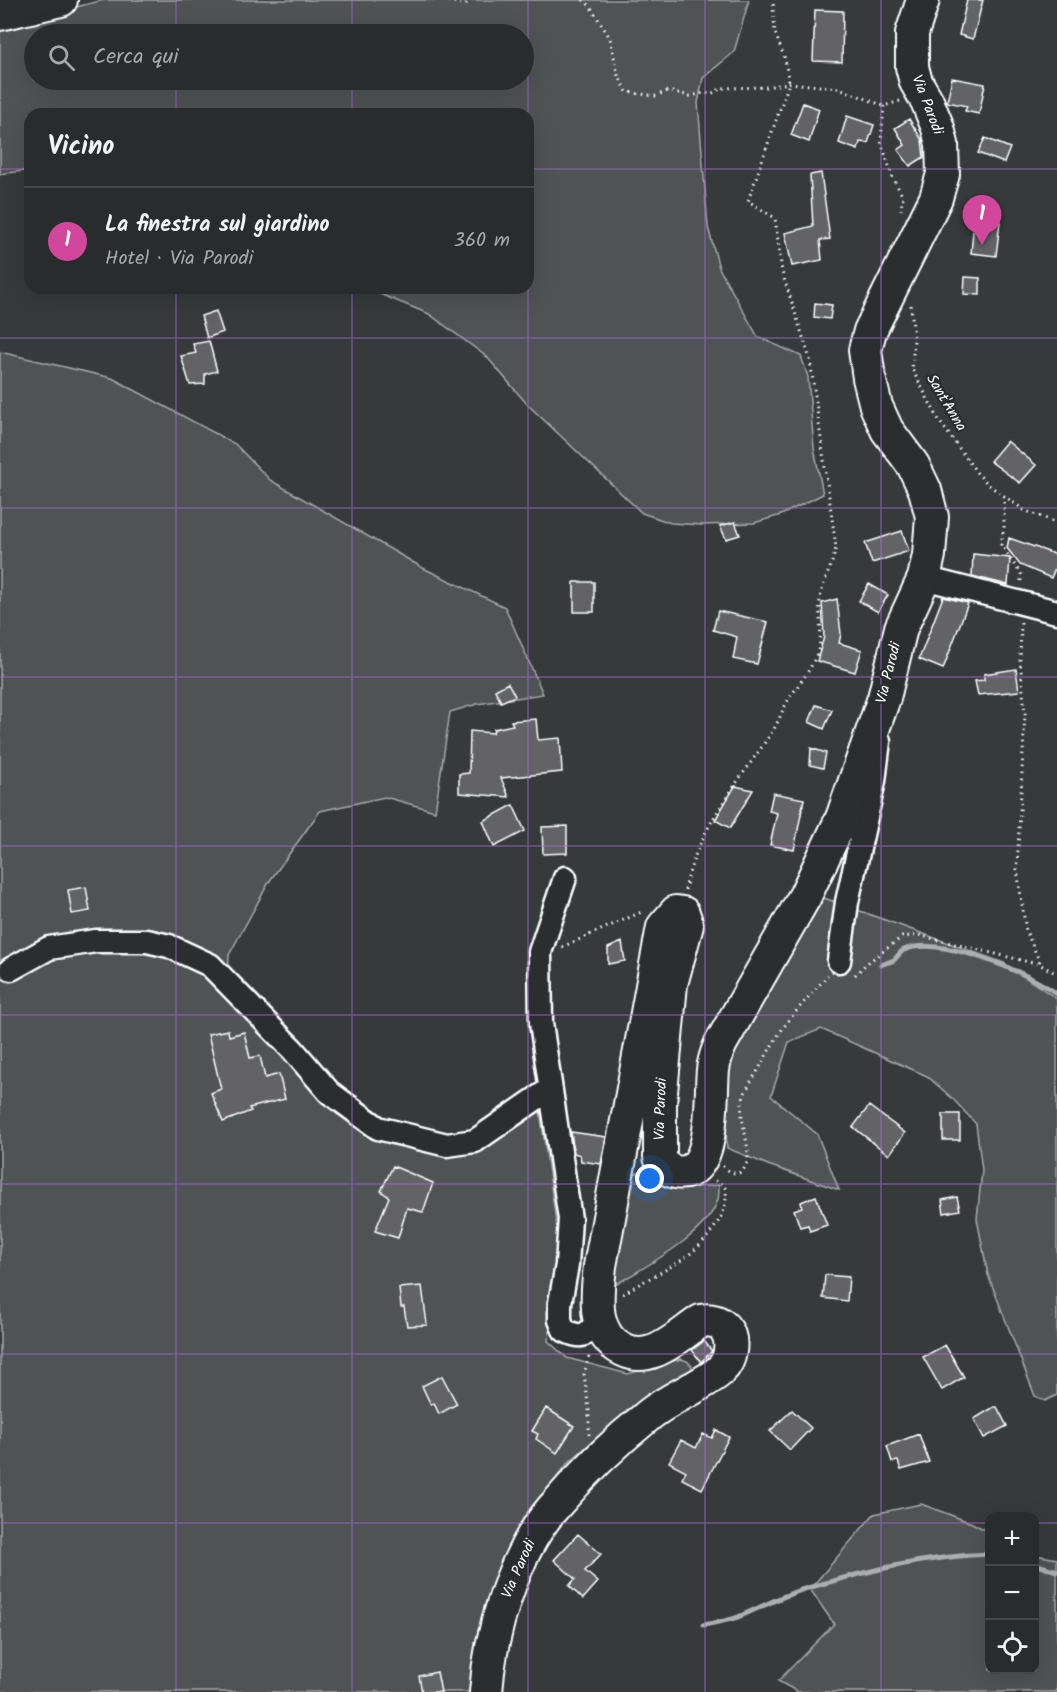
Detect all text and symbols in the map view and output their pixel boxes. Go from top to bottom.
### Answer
search box [24,24,534,90]
text: Cerca qui [93,40,179,75]
icon: search [45,41,78,74]
street label: Via Parodi [905,71,950,140]
text: Vicino [48,126,114,168]
pin: 1 [962,196,1002,245]
text: La finestra sul giardino [105,208,329,243]
text: 1 [64,225,71,257]
text: 360 m [454,225,510,257]
text: Hotel · Via Parodi [105,243,253,275]
street label: Sant'Anna [919,370,973,436]
street label: Via Parodi [870,638,909,706]
street label: Via Parodi [648,1076,674,1141]
your location [635,1164,664,1193]
map controls [985,1512,1039,1674]
button: + [985,1512,1039,1566]
street label: Via Parodi [495,1534,543,1602]
button: − [985,1566,1039,1620]
button: locate [985,1620,1039,1674]

